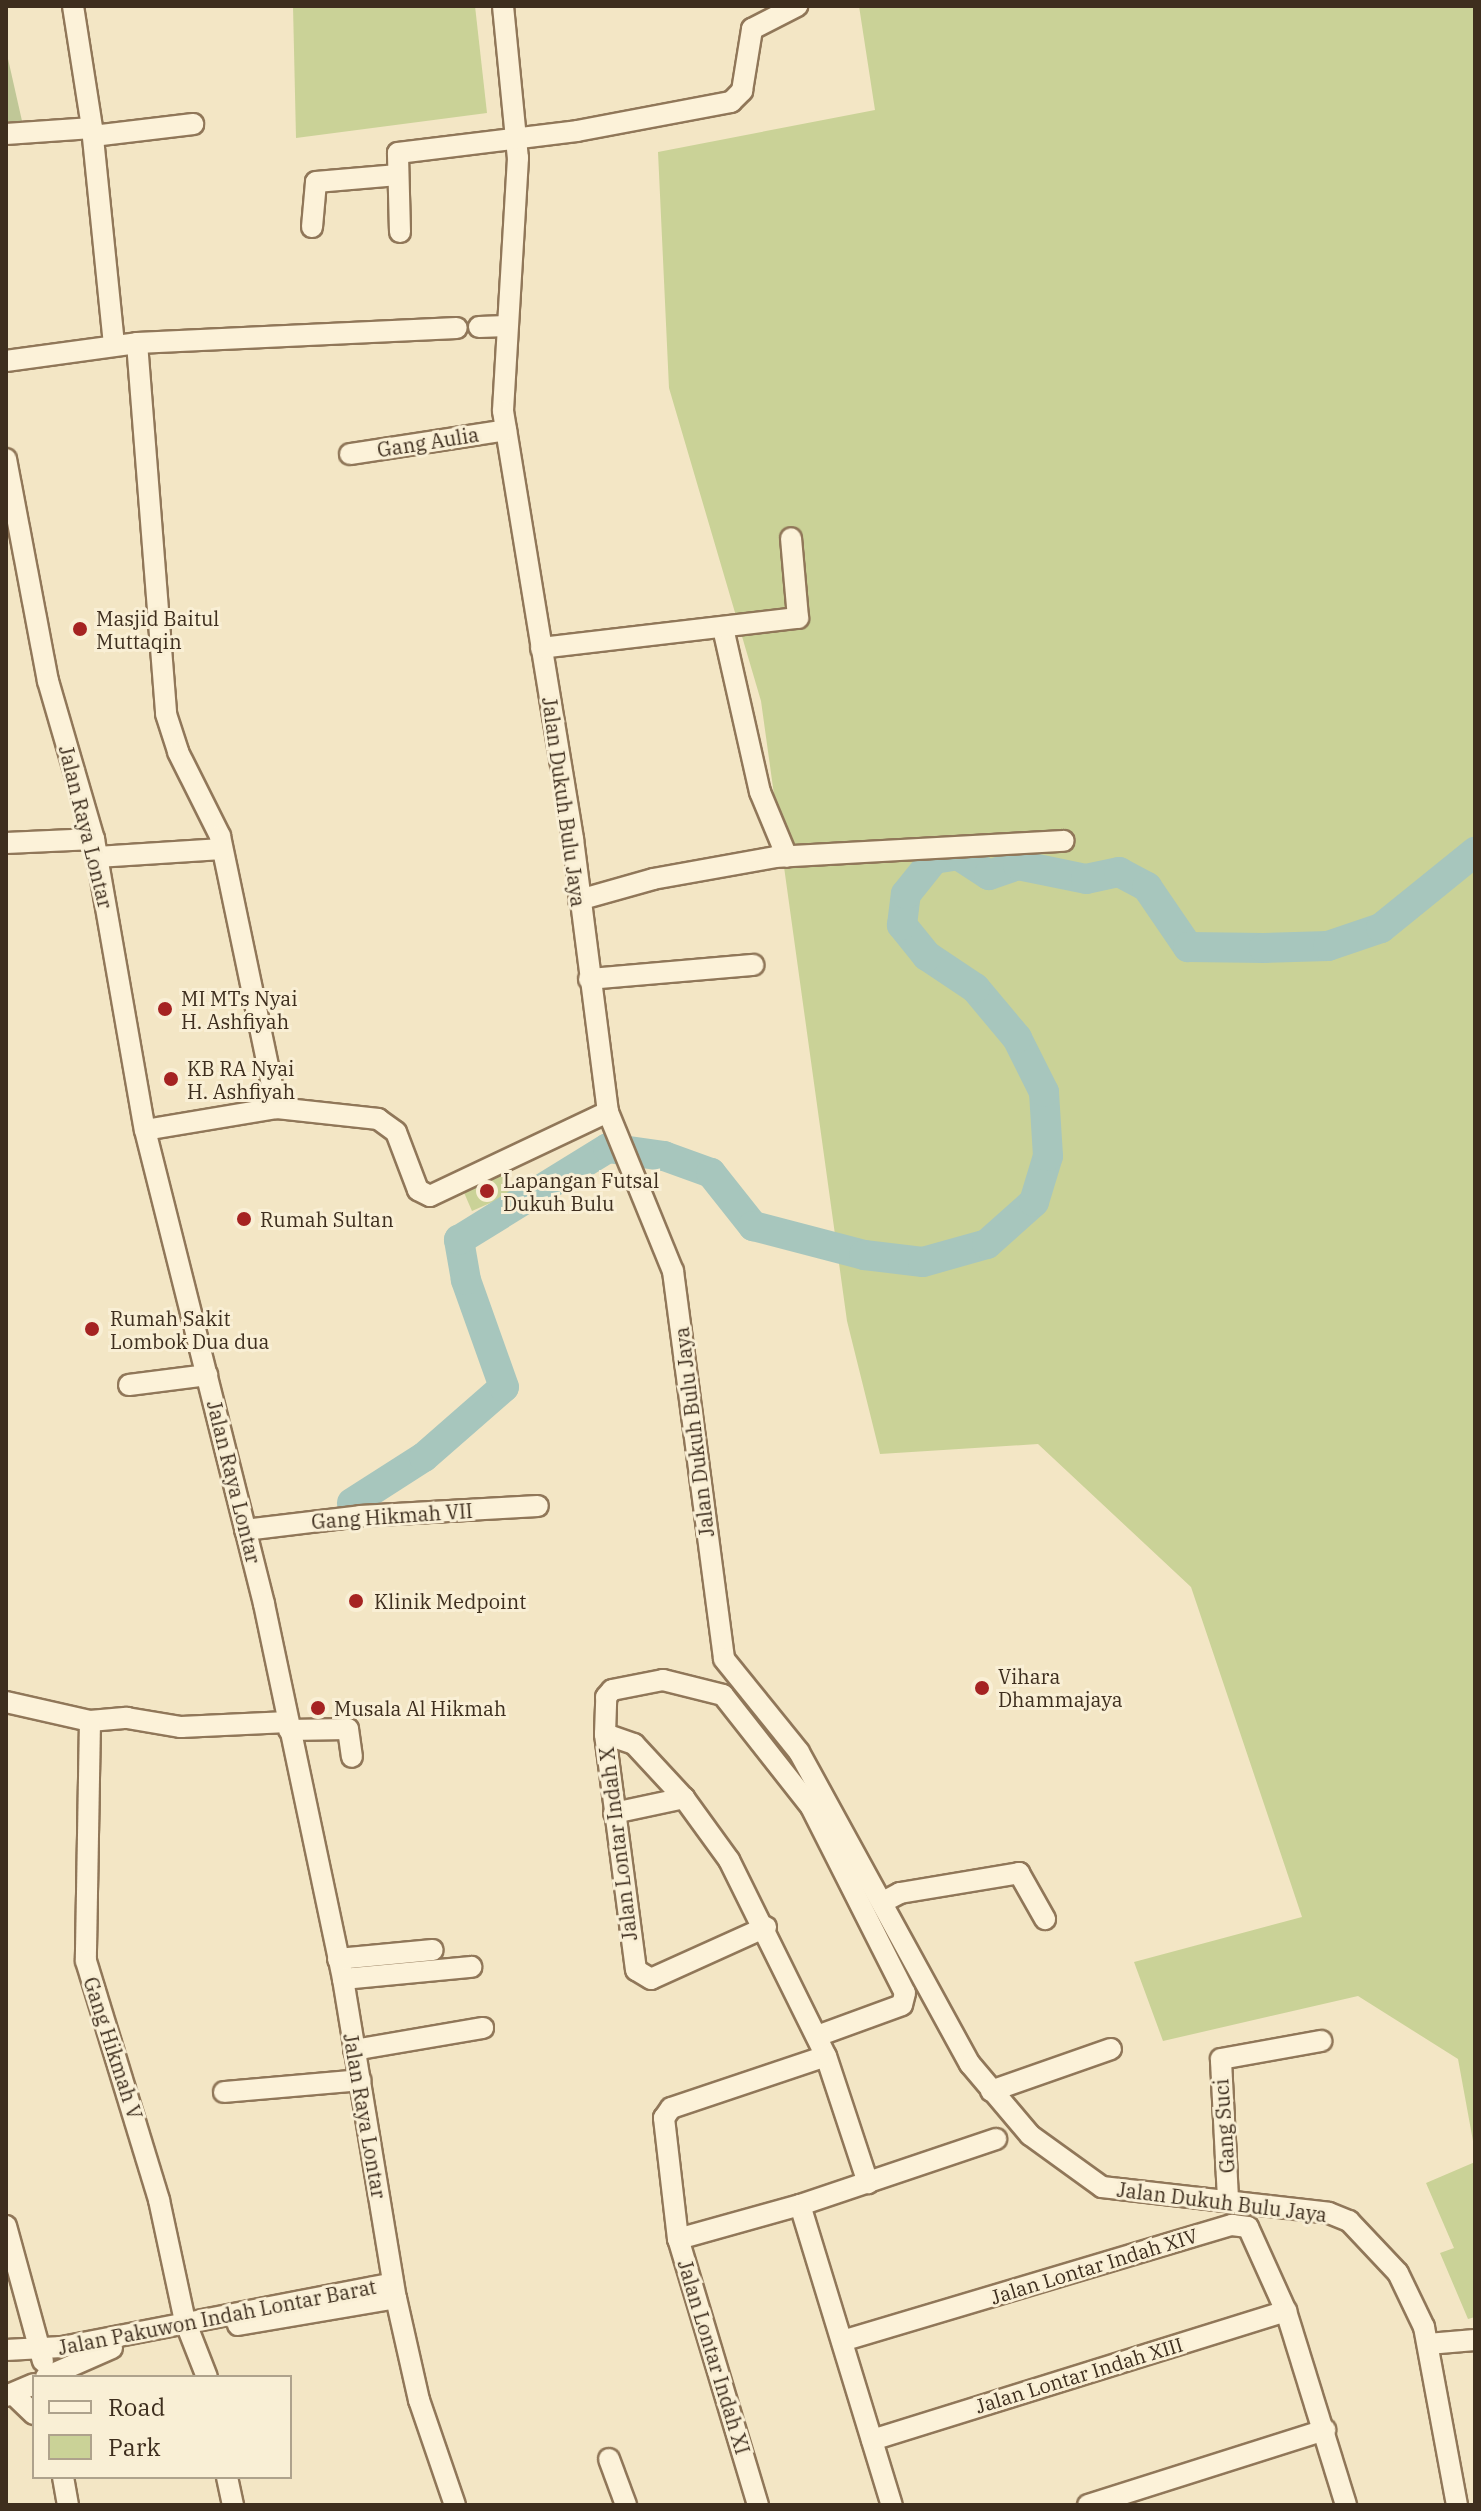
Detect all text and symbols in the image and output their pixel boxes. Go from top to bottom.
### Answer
street label: Gang Aulia [375,422,481,462]
place label: Masjid Baitul Muttaqin [96,606,219,653]
marker: Masjid Baitul Muttaqin [71,620,89,638]
street label: Jalan Dukuh Bulu Jaya [537,696,591,908]
street label: Jalan Raya Lontar [54,743,118,911]
place label: MI MTs Nyai H. Ashfiyah [181,986,297,1033]
marker: MI MTs Nyai H. Ashfiyah [156,1000,174,1018]
place label: KB RA Nyai H. Ashfiyah [187,1056,295,1103]
marker: KB RA Nyai H. Ashfiyah [162,1070,180,1088]
place label: Lapangan Futsal Dukuh Bulu [503,1168,659,1215]
marker: Lapangan Futsal Dukuh Bulu [478,1182,496,1200]
place label: Rumah Sultan [260,1207,394,1231]
marker: Rumah Sultan [235,1210,253,1228]
place label: Rumah Sakit Lombok Dua dua [110,1306,269,1353]
marker: Rumah Sakit Lombok Dua dua [81,1318,103,1340]
street label: Jalan Dukuh Bulu Jaya [669,1326,719,1538]
street label: Jalan Raya Lontar [202,1398,266,1566]
street label: Gang Hikmah VII [310,1498,474,1534]
place label: Klinik Medpoint [374,1589,526,1613]
marker: Klinik Medpoint [345,1590,367,1612]
place label: Vihara Dhammajaya [998,1664,1123,1711]
marker: Vihara Dhammajaya [973,1679,991,1697]
place label: Musala Al Hikmah [334,1696,506,1720]
marker: Musala Al Hikmah [309,1699,327,1717]
street label: Jalan Lontar Indah X [594,1746,642,1942]
street label: Gang Hikmah V [79,1974,147,2122]
street label: Jalan Raya Lontar [339,2032,391,2200]
street label: Gang Suci [1209,2078,1239,2174]
street label: Jalan Dukuh Bulu Jaya [1116,2177,1328,2227]
street label: Jalan Lontar Indah XIV [988,2223,1200,2309]
street label: Jalan Lontar Indah XI [673,2257,755,2457]
street label: Jalan Pakuwon Indah Lontar Barat [56,2274,378,2360]
street label: Jalan Lontar Indah XIII [972,2332,1186,2418]
legend [32,2375,292,2479]
text: Road [108,2391,165,2423]
text: Park [108,2431,160,2463]

